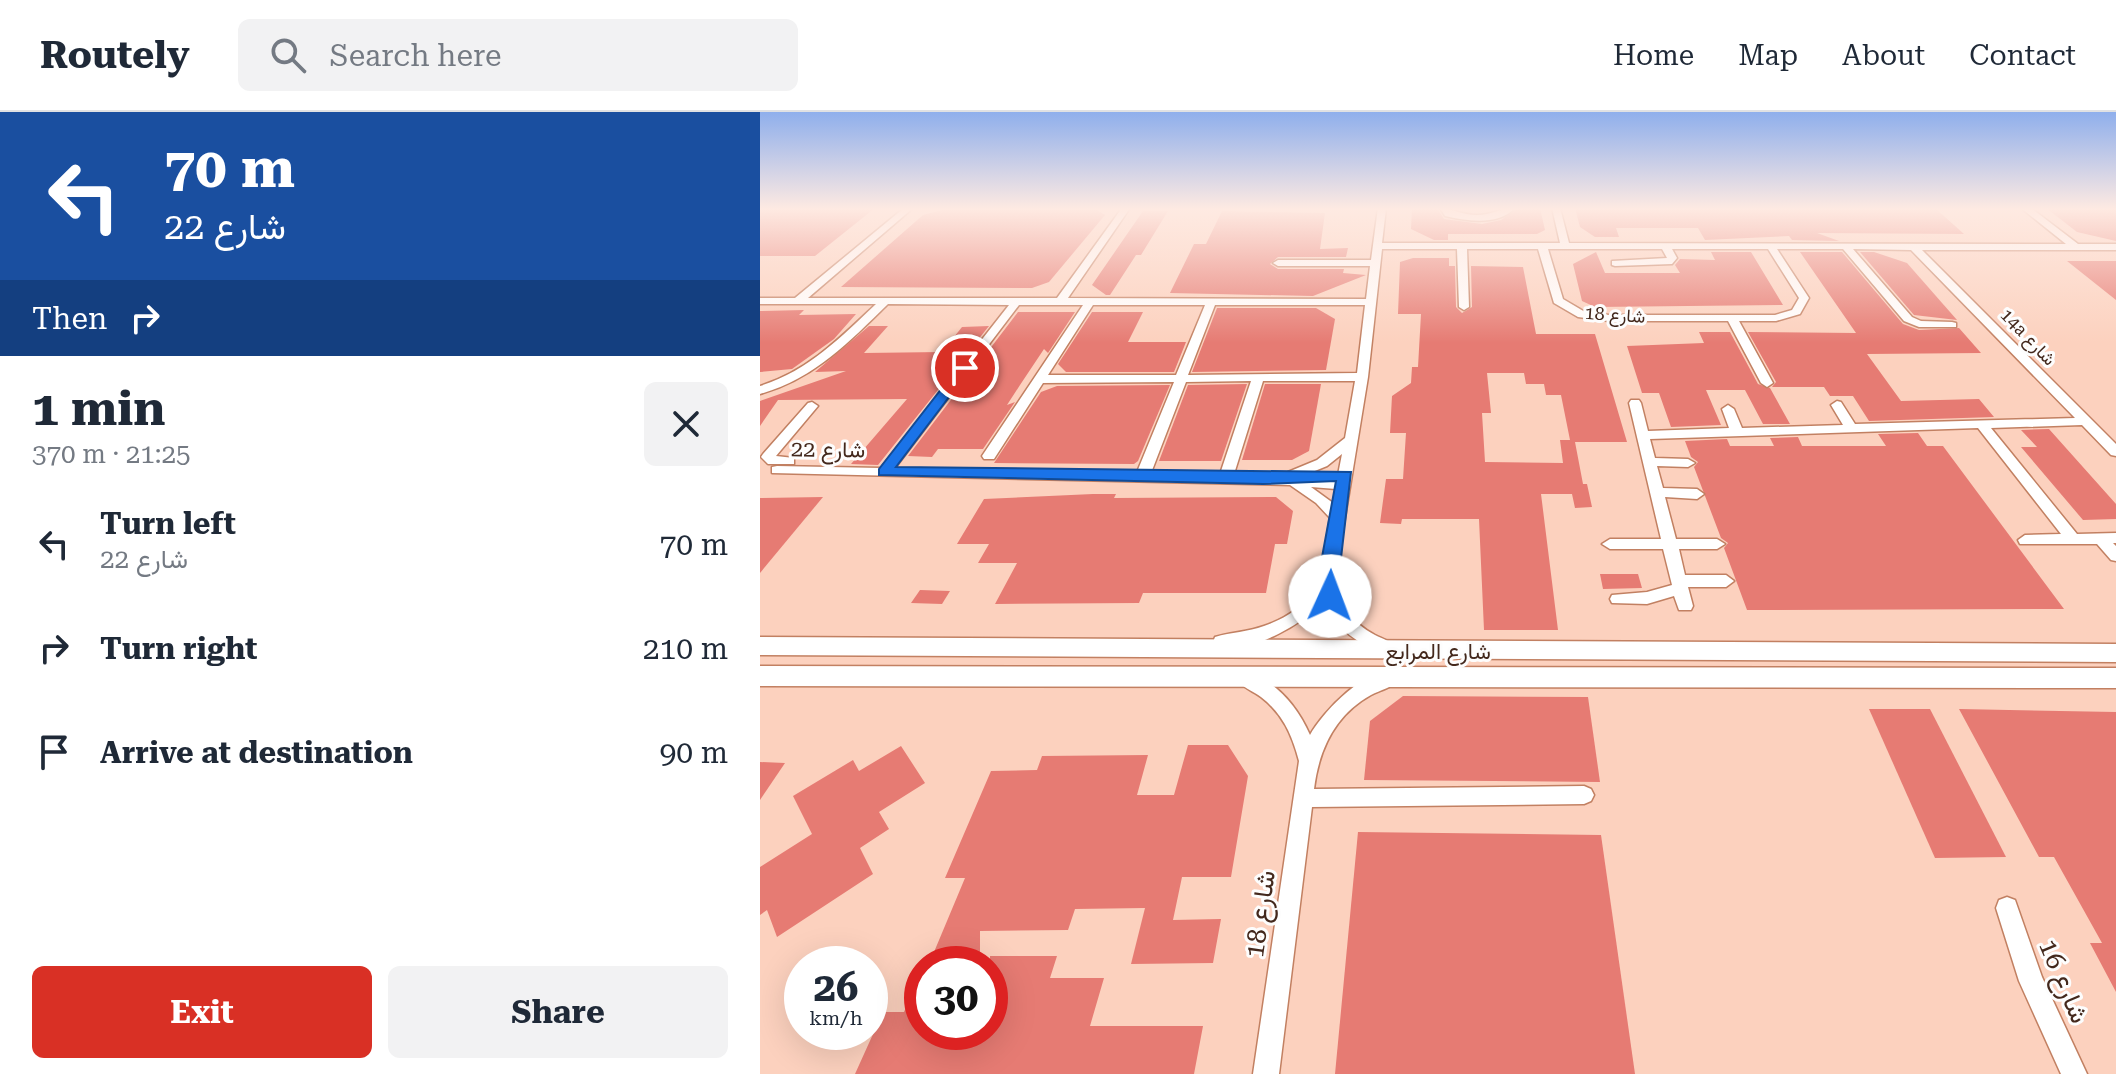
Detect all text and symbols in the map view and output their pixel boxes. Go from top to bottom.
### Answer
search box [238,19,798,91]
text: Routely [40,33,190,77]
icon: search [266,33,310,77]
text: Search here [330,38,501,73]
text: Home [1613,39,1694,72]
text: Map [1738,39,1798,72]
text: About [1842,39,1925,72]
text: Contact [1969,39,2076,72]
text: 70 m [164,135,295,201]
icon: left [32,144,136,248]
text: شارع 22 [164,206,286,248]
icon: right [123,296,167,340]
text: Then [32,301,107,336]
street label: شارع 18 [1584,302,1646,329]
street label: 14a شارع [1995,304,2060,371]
pin [931,334,999,402]
icon: arrive [943,346,987,390]
text: 1 min [32,381,165,437]
button: close [644,382,728,466]
street label: شارع 22 [791,436,865,465]
text: 370 m · 21:25 [32,439,191,469]
text: Turn left [100,506,236,541]
icon: left [32,522,76,566]
text: 70 m [659,527,728,562]
text: شارع 22 [100,544,188,574]
position arrow [1288,554,1372,638]
icon: right [32,626,76,670]
text: Turn right [100,631,257,666]
text: 210 m [643,631,728,666]
street label: شارع المرابع [1385,639,1491,666]
icon: arrive [32,730,76,774]
text: Arrive at destination [100,735,413,770]
text: 90 m [659,735,728,770]
street label: شارع 18 [1239,868,1284,960]
street label: شارع 16 [2030,935,2095,1029]
speed limit sign: 30 [904,946,1008,1050]
text: 26 [814,964,858,1011]
button: Exit [32,966,372,1058]
button: Share [388,966,728,1058]
text: km/h [809,1006,863,1030]

